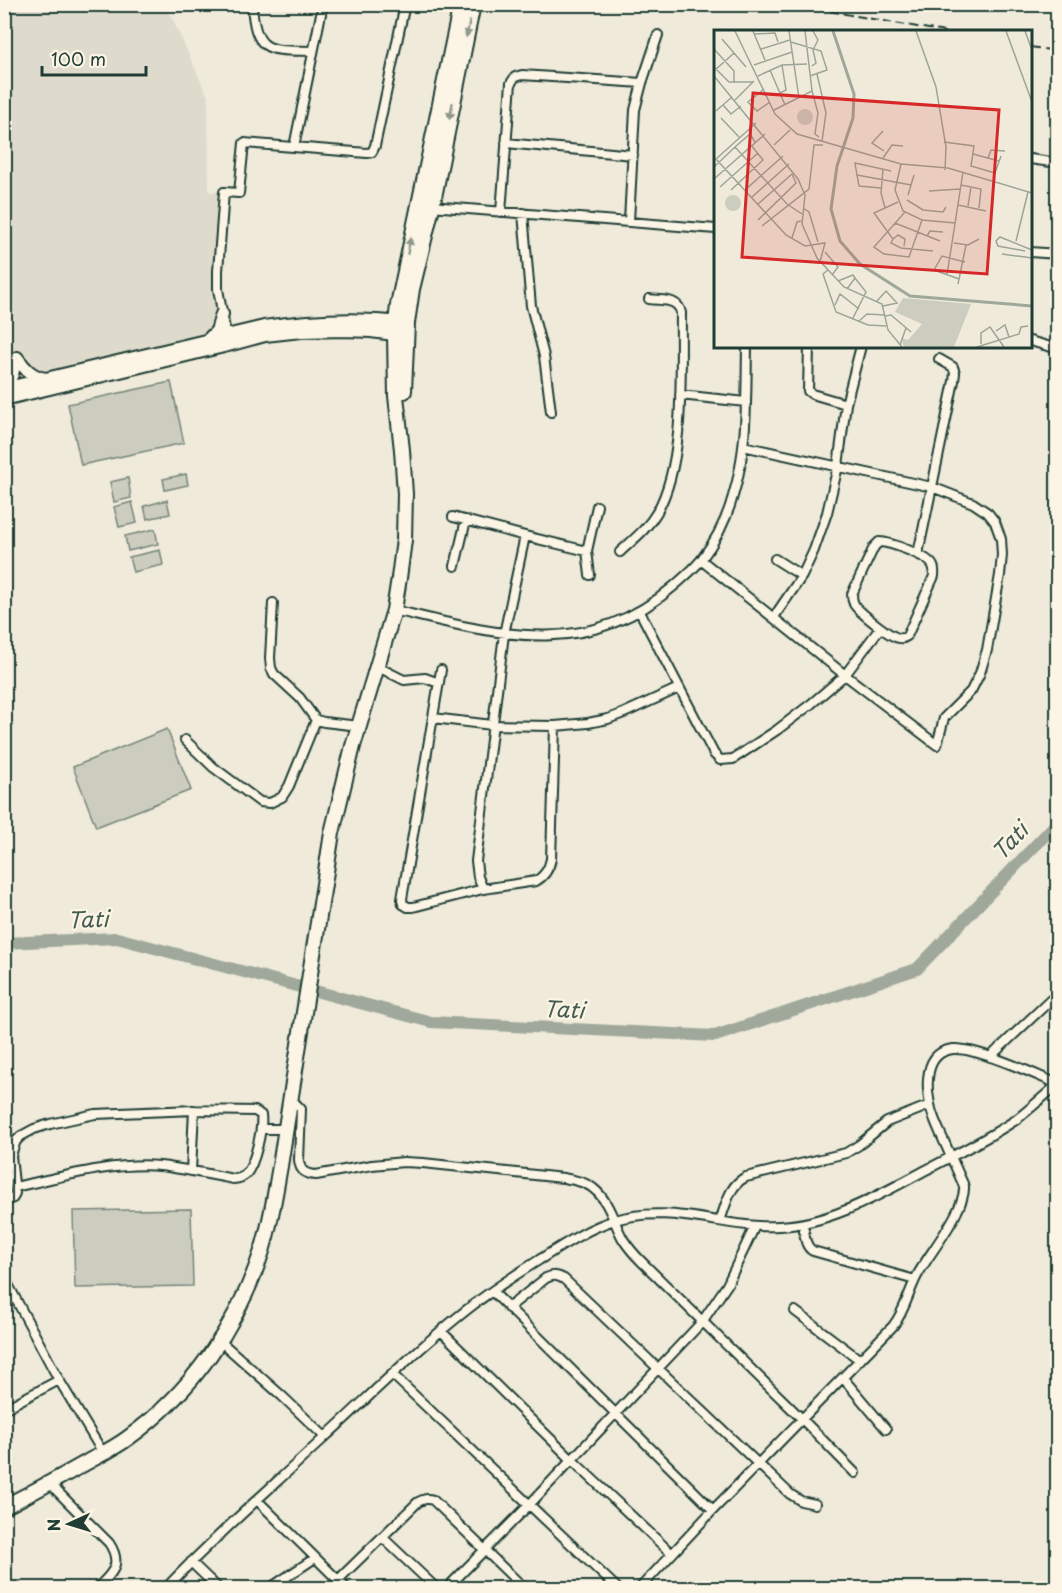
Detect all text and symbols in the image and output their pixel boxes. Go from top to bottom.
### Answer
one-way arrow [463,20,472,39]
inset map [714,30,1032,348]
scale bar [42,39,146,77]
text: 100 m [51,45,106,72]
one-way arrow [446,102,455,121]
one-way arrow [405,237,415,255]
water label: Tati [983,811,1038,866]
water label: Tati [67,901,113,935]
water label: Tati [543,990,589,1026]
north arrow [39,1494,99,1554]
text: N [41,1518,65,1532]

